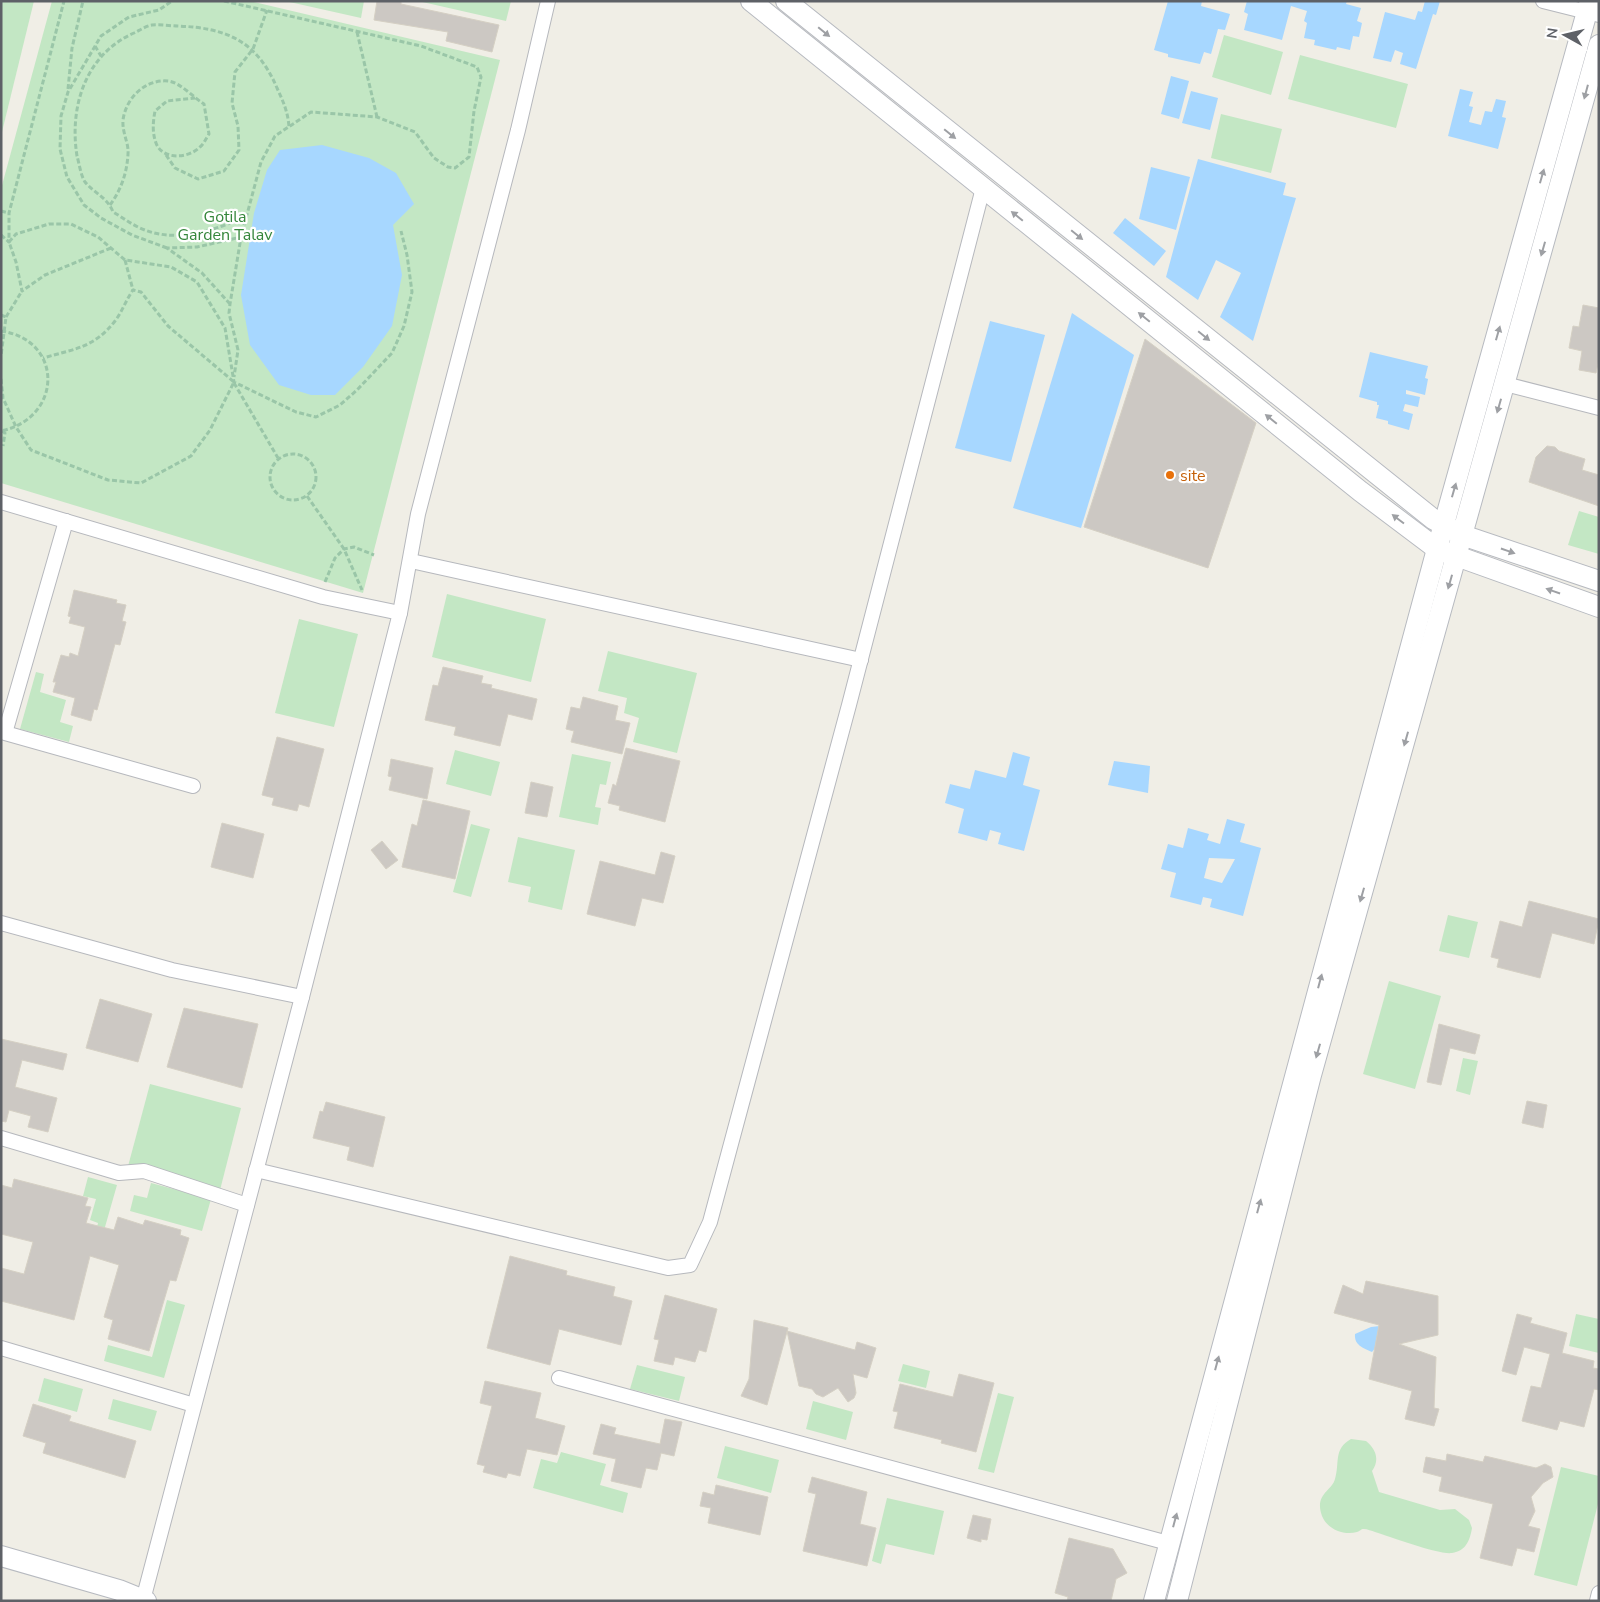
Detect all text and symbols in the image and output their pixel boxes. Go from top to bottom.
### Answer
north arrow [1540,10,1590,60]
one-way arrow [817,26,830,37]
text: N [1542,27,1563,40]
one-way arrow [1582,85,1590,100]
one-way arrow [944,128,957,139]
one-way arrow [1538,169,1546,184]
park label: Gotila Garden Talav [177,206,273,246]
one-way arrow [1011,210,1024,221]
one-way arrow [1071,230,1084,241]
one-way arrow [1538,242,1546,257]
one-way arrow [1138,312,1151,323]
one-way arrow [1494,325,1502,341]
one-way arrow [1198,331,1211,342]
one-way arrow [1495,398,1503,413]
one-way arrow [1264,414,1278,424]
place label: site [1180,465,1205,487]
marker: site [1164,469,1176,481]
one-way arrow [1451,482,1459,497]
one-way arrow [1392,514,1405,525]
one-way arrow [1501,547,1516,555]
one-way arrow [1446,575,1454,590]
one-way arrow [1545,587,1560,595]
one-way arrow [1402,731,1410,746]
one-way arrow [1358,887,1366,903]
one-way arrow [1316,974,1324,989]
one-way arrow [1314,1044,1322,1059]
one-way arrow [1255,1198,1263,1213]
one-way arrow [1213,1355,1221,1370]
one-way arrow [1171,1512,1179,1527]

